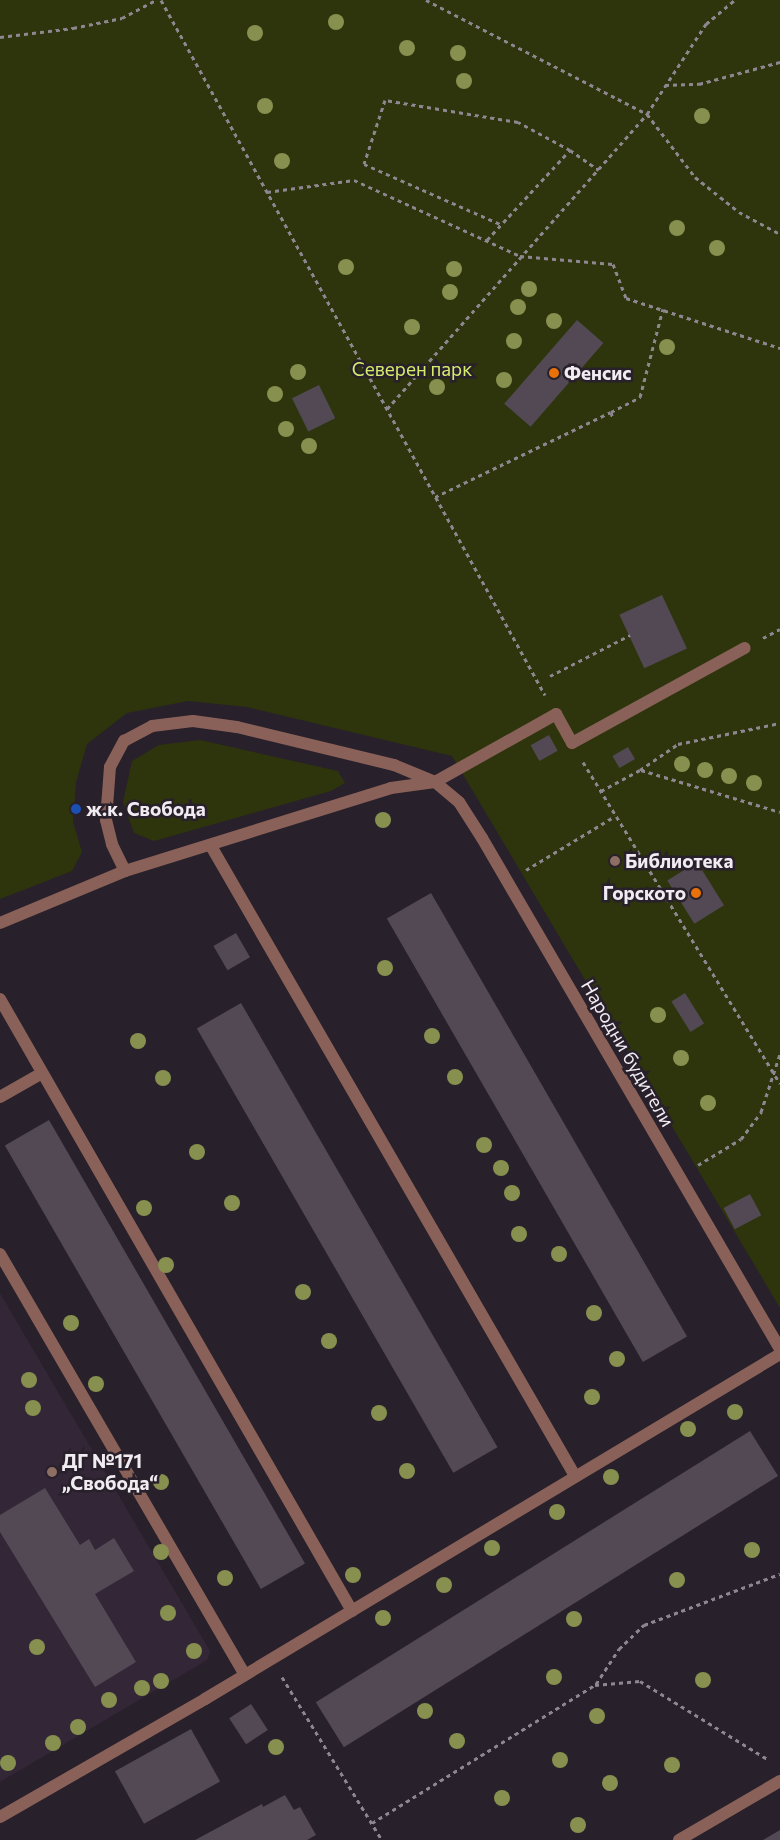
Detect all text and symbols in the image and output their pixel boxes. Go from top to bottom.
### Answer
park label: Северен парк [352,358,472,380]
place label: Фенсис [564,362,631,384]
marker: Фенсис [548,367,560,379]
place label: ж.к. Свобода [86,798,206,820]
marker: ж.к. Свобода [70,803,82,815]
place label: Библиотека [625,850,733,872]
marker: Библиотека [609,855,621,867]
place label: Горското [603,882,686,904]
marker: Горското [690,887,702,899]
street label: Народни будители [577,975,679,1131]
place label: ДГ №171 „Свобода“ [62,1450,158,1494]
marker: ДГ №171 „Свобода“ [46,1466,58,1478]

